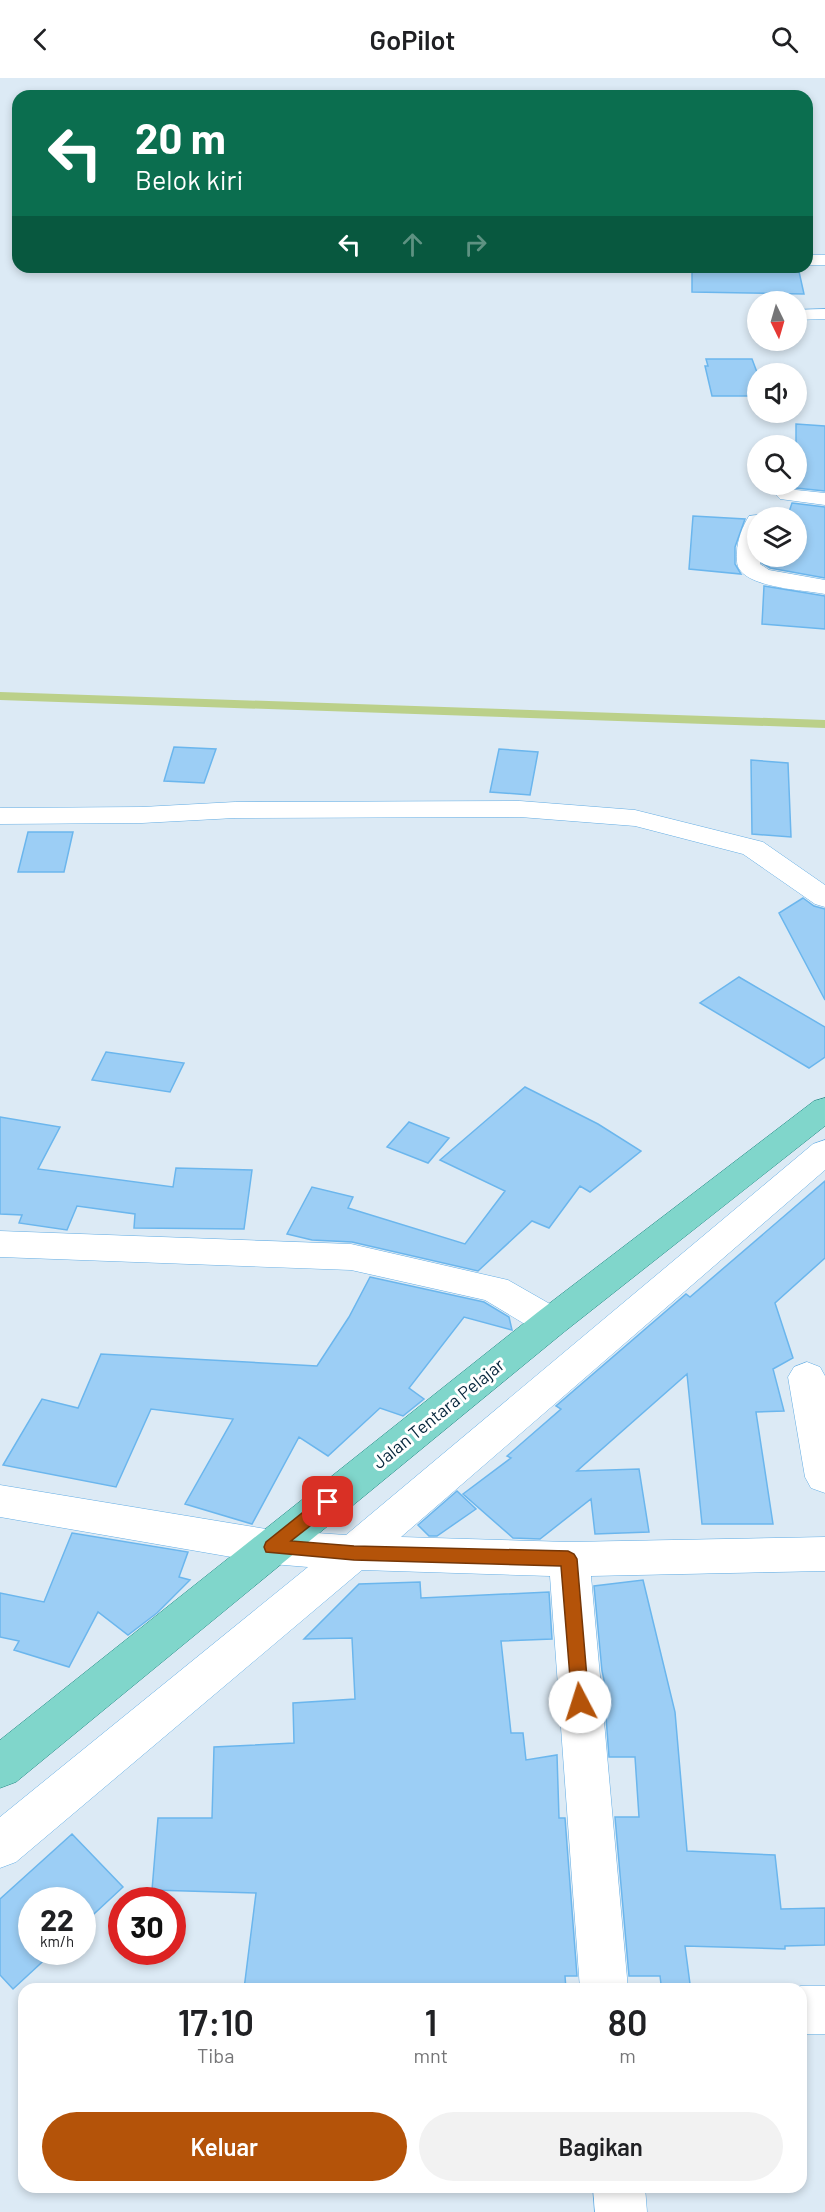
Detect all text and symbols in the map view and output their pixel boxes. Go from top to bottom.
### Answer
icon: back [24,23,57,56]
text: GoPilot [370,23,455,55]
icon: search [768,23,801,56]
text: 20 m [135,112,226,162]
icon: left [36,114,114,192]
text: Belok kiri [135,163,243,195]
icon: left [333,228,366,261]
icon: ahead [396,228,429,261]
icon: right [459,228,492,261]
north arrow [747,291,807,351]
map controls [747,291,807,567]
button: sound [747,363,807,423]
button: search [747,435,807,495]
button: layers [747,507,807,567]
street label: Jalan Tentara Pelajar [368,1353,509,1473]
pin [302,1476,353,1527]
icon: arrive [311,1485,344,1518]
position arrow [548,1670,612,1734]
speed limit sign: 30 [108,1887,186,1965]
text: 22 [40,1901,74,1937]
text: km/h [40,1932,74,1950]
text: 17:10 [178,2000,254,2043]
text: 1 [424,2000,437,2043]
text: 80 [608,2000,647,2043]
text: Tiba [197,2043,234,2067]
text: mnt [413,2043,448,2067]
text: m [619,2043,636,2067]
button: Keluar [42,2112,407,2181]
button: Bagikan [419,2112,783,2181]

